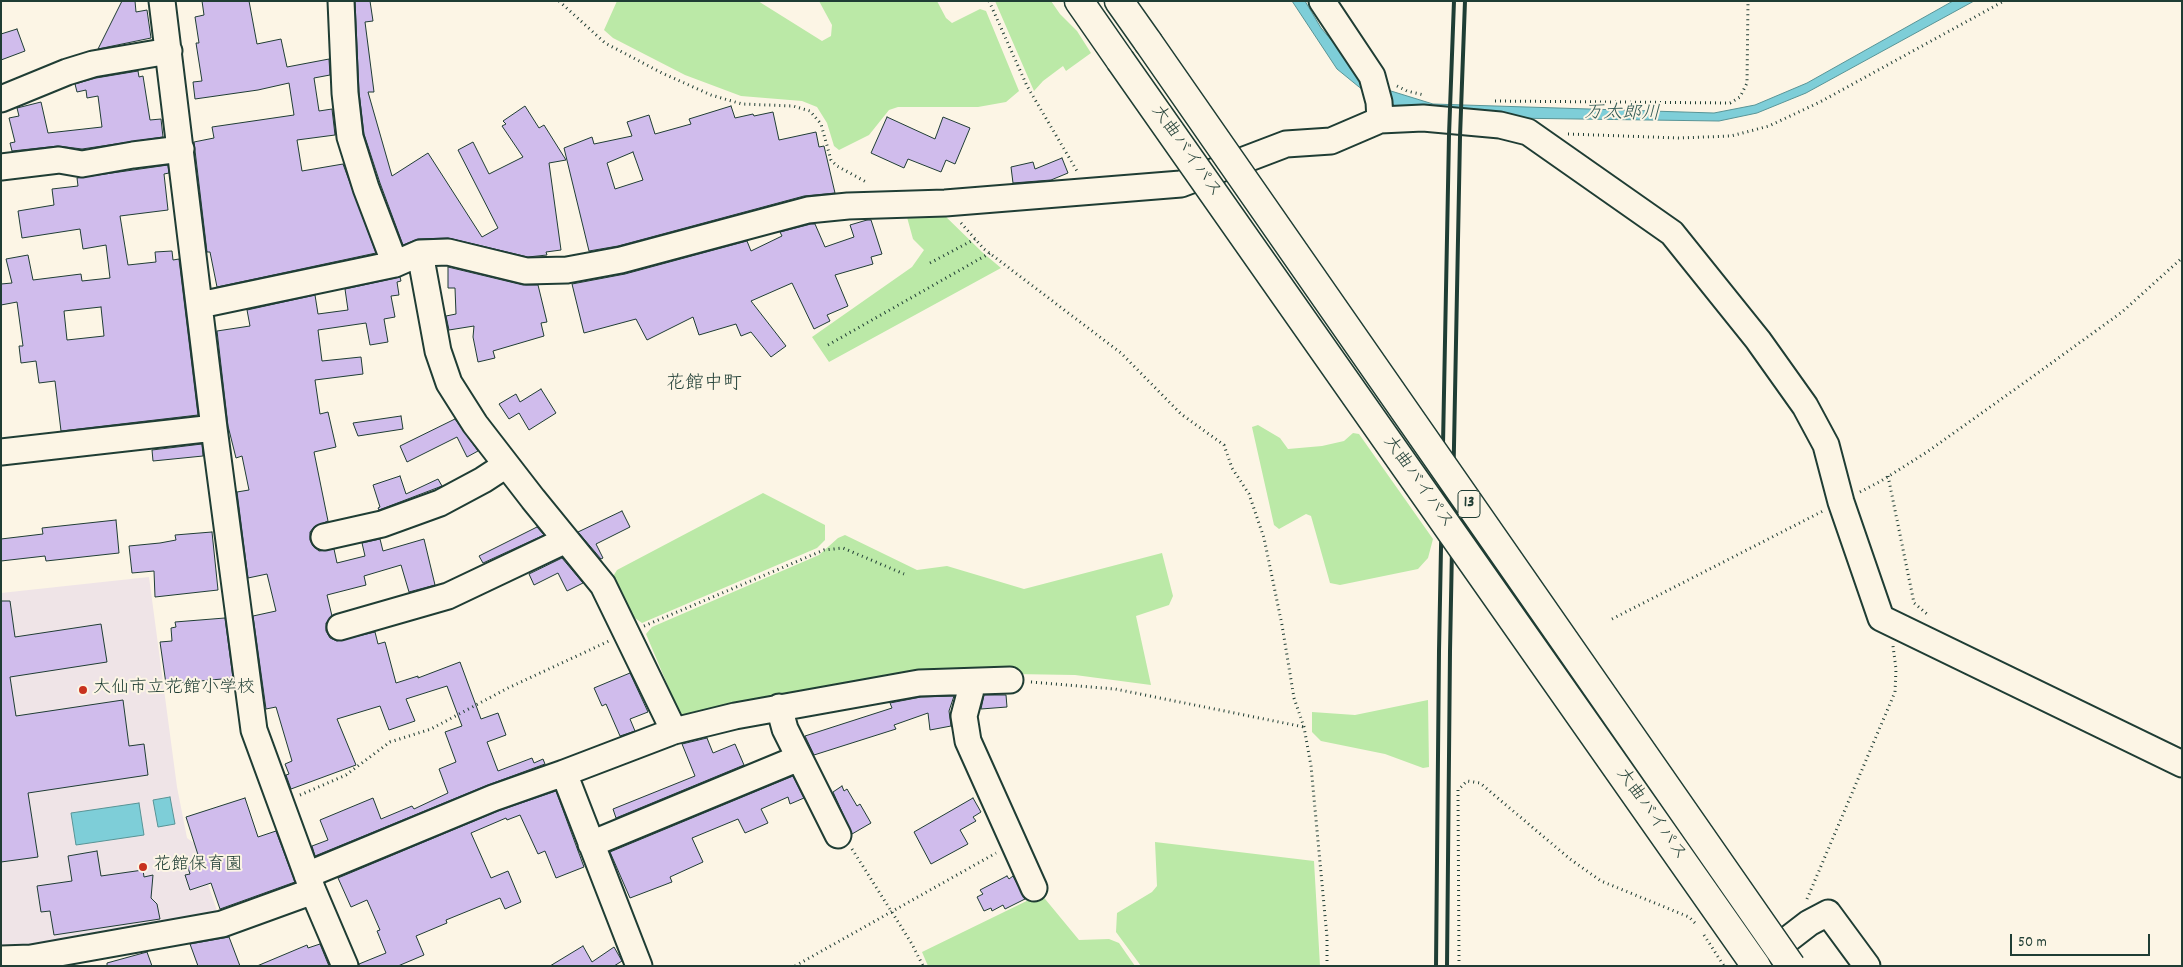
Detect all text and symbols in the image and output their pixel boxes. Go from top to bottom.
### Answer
street label: 大曲バイパス [1145,102,1225,202]
water label: 万太郎川 [1584,103,1660,127]
district label: 花館中町 [666,374,742,396]
street label: 大曲バイパス [1377,433,1457,533]
road number: 13 [1458,490,1480,518]
place label: 大仙市立花館小学校 [93,679,255,701]
marker: 大仙市立花館小学校 [77,684,89,696]
street label: 大曲バイパス [1610,765,1690,865]
place label: 花館保育園 [153,856,243,878]
marker: 花館保育園 [137,861,149,873]
scale bar [2013,924,2153,956]
text: 50 m [2018,932,2047,954]

